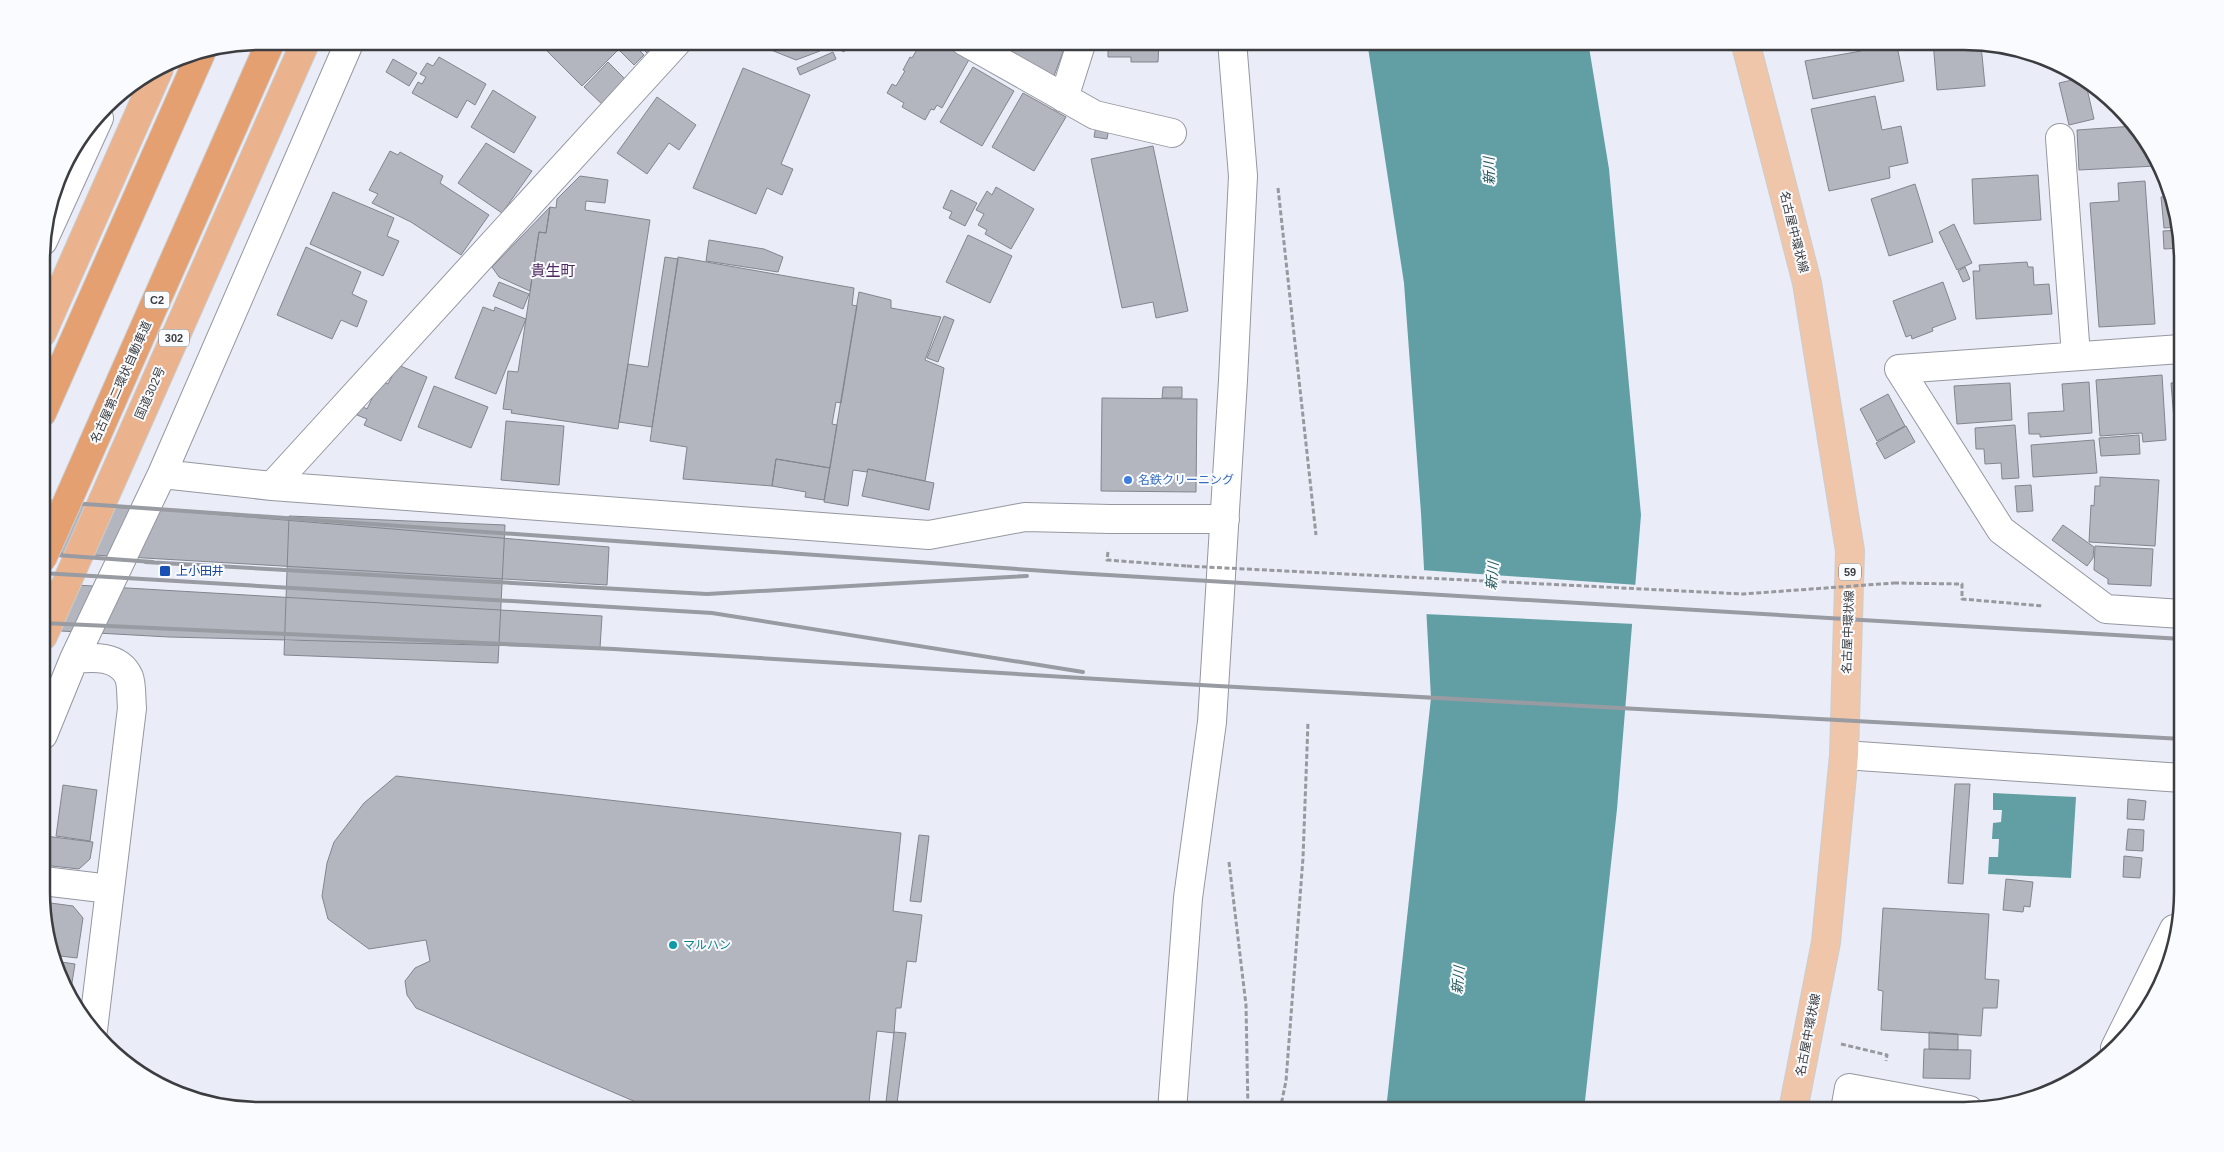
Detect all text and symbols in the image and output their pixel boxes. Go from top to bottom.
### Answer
water label: 新川 [1481,155,1497,185]
street label: 名古屋中環状線 [1777,190,1811,274]
district label: 貴生町 [530,262,576,279]
road number: C2 [144,292,170,308]
street label: 名古屋第二環状自動車道 [88,319,154,445]
road number: 302 [159,329,189,346]
street label: 国道302号 [132,365,168,421]
place label: 名鉄クリーニング [1138,473,1234,487]
marker: 名鉄クリーニング [1122,474,1134,486]
water label: 新川 [1483,559,1501,591]
marker: 上小田井 [158,564,172,578]
place label: 上小田井 [176,564,224,578]
road number: 59 [1839,564,1861,580]
street label: 名古屋中環状線 [1840,590,1856,674]
place label: マルハン [683,938,731,952]
marker: マルハン [667,939,679,951]
water label: 新川 [1449,963,1467,995]
street label: 名古屋中環状線 [1793,992,1823,1078]

